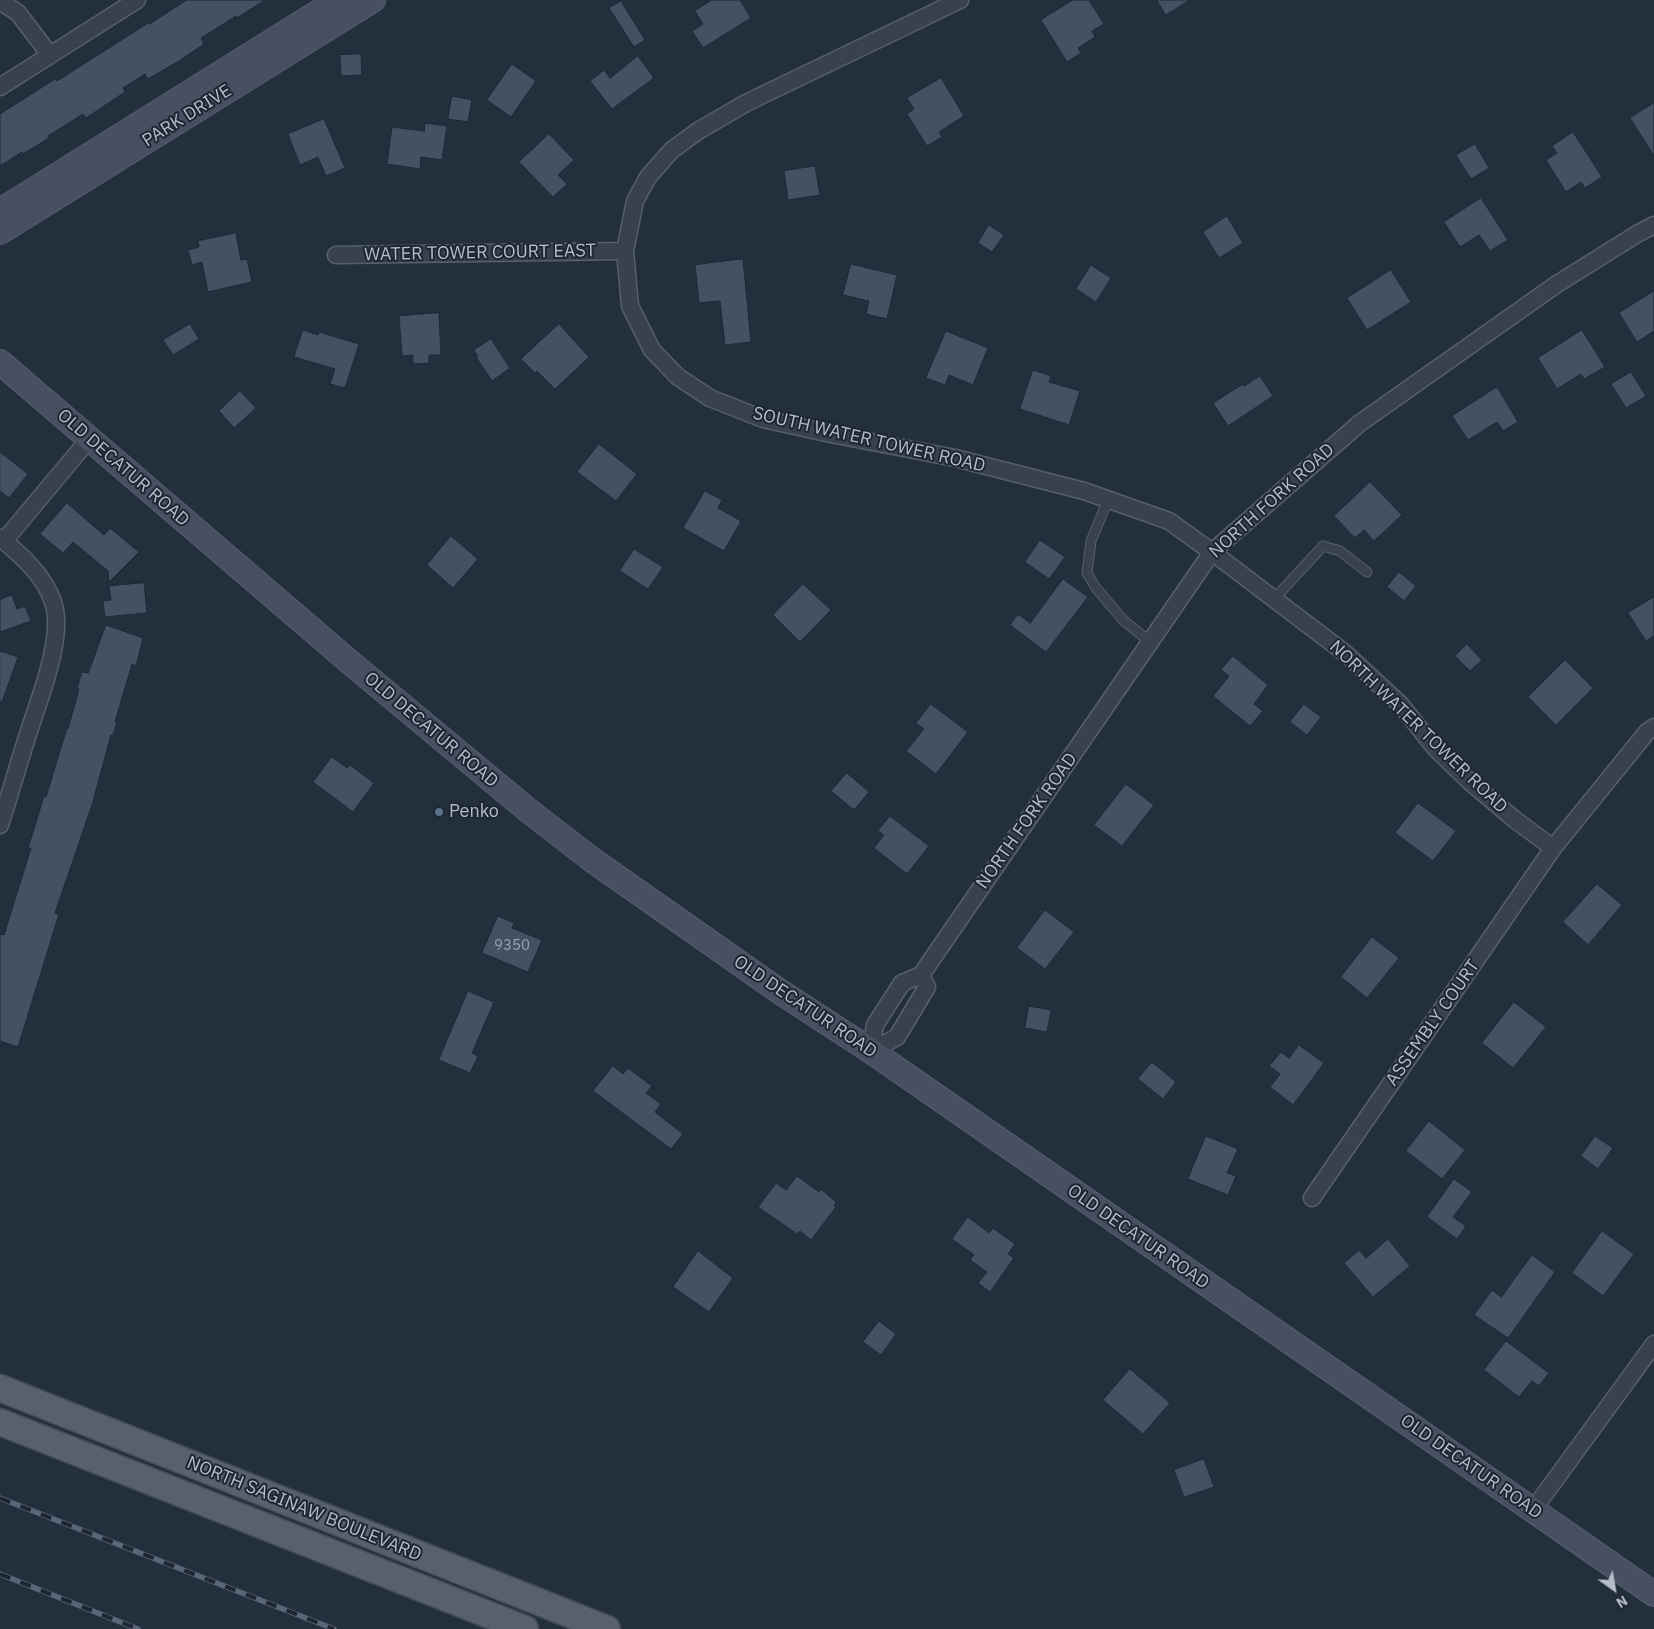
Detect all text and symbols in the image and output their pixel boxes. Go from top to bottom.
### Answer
street label: PARK DRIVE [138,80,236,152]
street label: WATER TOWER COURT EAST [364,240,596,266]
street label: SOUTH WATER TOWER ROAD [751,403,987,477]
street label: OLD DECATUR ROAD [53,405,193,531]
street label: NORTH FORK ROAD [1205,439,1339,563]
street label: NORTH WATER TOWER ROAD [1324,636,1512,818]
street label: OLD DECATUR ROAD [360,668,502,792]
street label: NORTH FORK ROAD [972,749,1082,893]
place label: Penko [449,801,499,823]
marker: Penko [433,806,445,818]
house number: 9350 [494,937,530,955]
street label: OLD DECATUR ROAD [729,951,881,1063]
street label: ASSEMBLY COURT [1381,956,1485,1090]
street label: OLD DECATUR ROAD [1063,1180,1213,1294]
street label: OLD DECATUR ROAD [1396,1410,1546,1524]
street label: NORTH SAGINAW BOULEVARD [184,1452,424,1566]
north arrow [1589,1564,1639,1614]
text: N [1613,1591,1631,1612]

